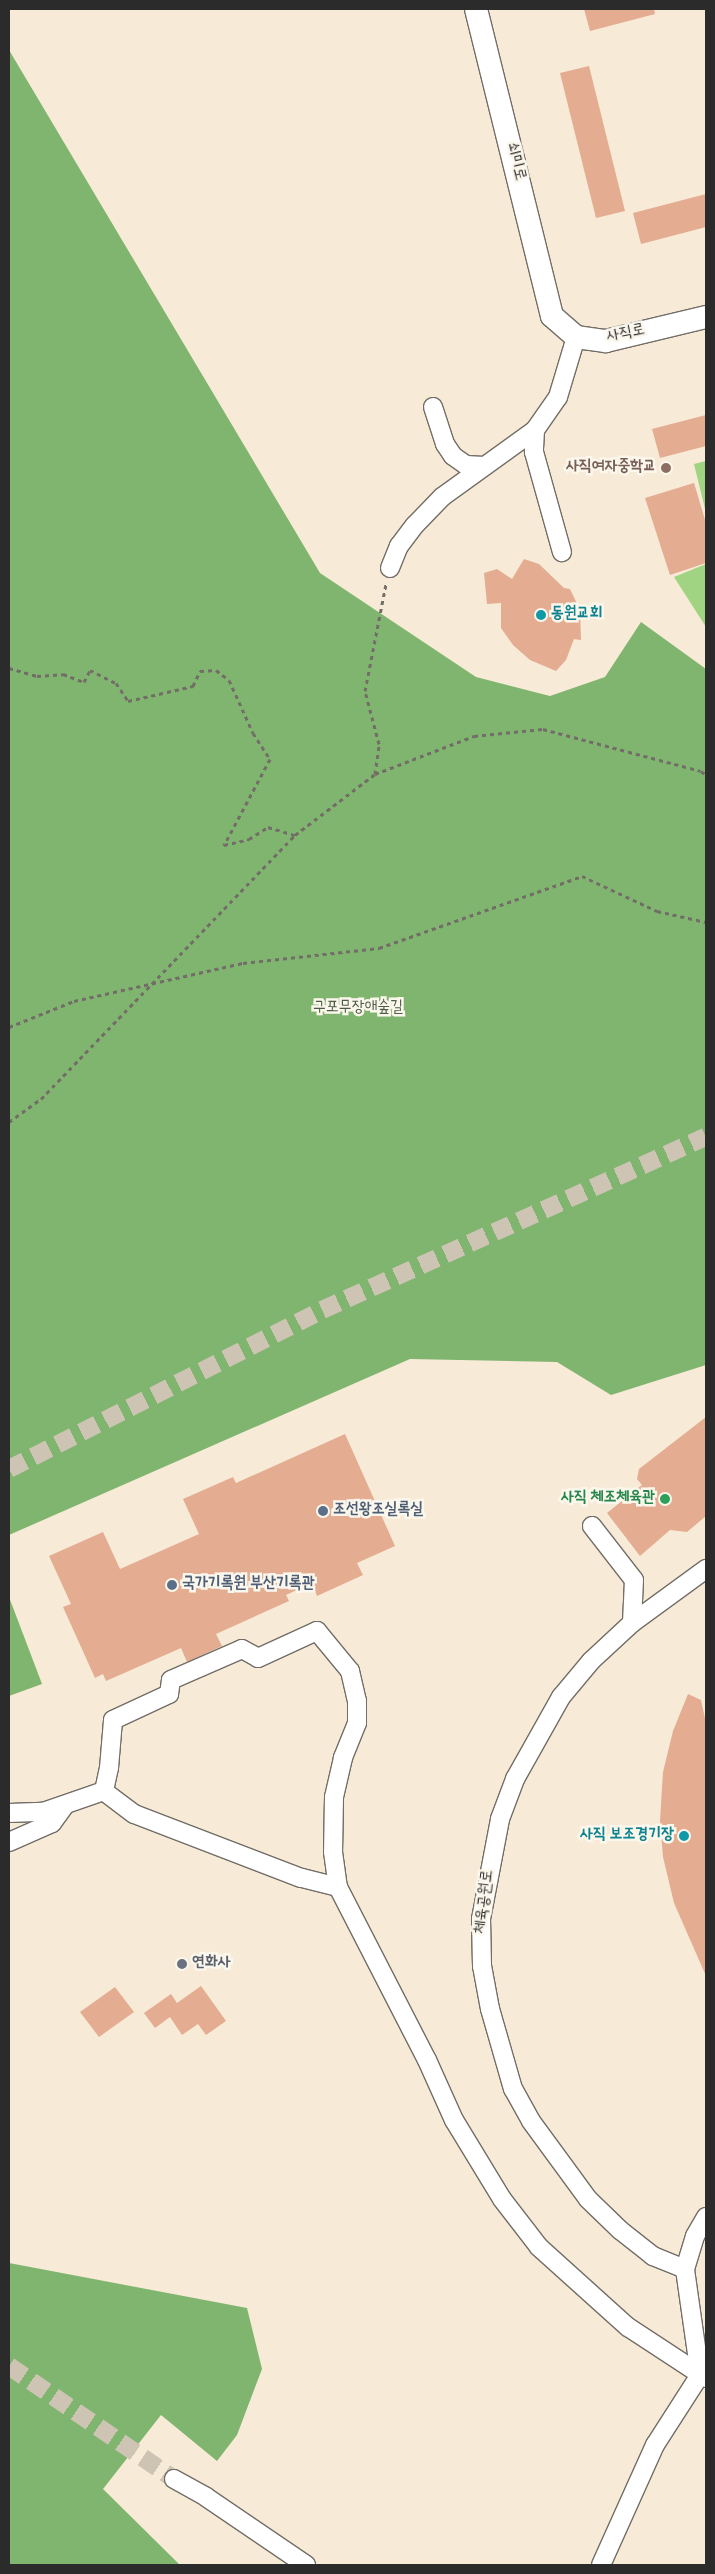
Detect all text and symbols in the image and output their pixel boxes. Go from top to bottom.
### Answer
street label: 쇠미로 [500,141,528,183]
street label: 사직로 [605,322,647,348]
place label: 사직여자중학교 [566,458,656,478]
marker: 사직여자중학교 [660,462,672,474]
place label: 동원교회 [551,605,602,625]
marker: 동원교회 [535,609,547,621]
park label: 구포무장애숲길 [313,999,403,1019]
place label: 사직 체조체육관 [561,1489,655,1509]
marker: 사직 체조체육관 [659,1493,671,1505]
place label: 조선왕조실록실 [333,1501,423,1521]
marker: 조선왕조실록실 [317,1505,329,1517]
place label: 국가기록원 부산기록관 [182,1575,315,1595]
marker: 국가기록원 부산기록관 [166,1579,178,1591]
place label: 사직 보조경기장 [580,1826,674,1846]
marker: 사직 보조경기장 [678,1830,690,1842]
street label: 체육공원로 [473,1869,499,1935]
place label: 연화사 [192,1954,231,1974]
marker: 연화사 [176,1958,188,1970]

